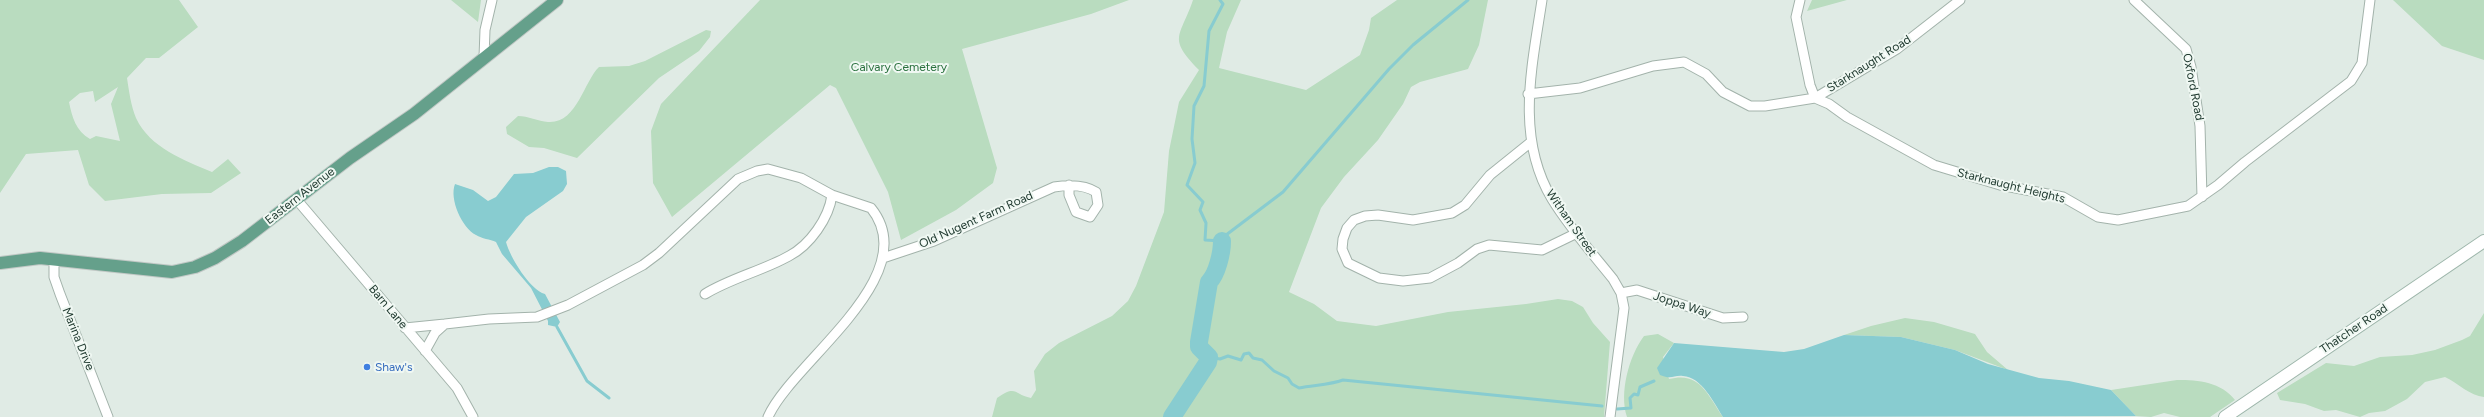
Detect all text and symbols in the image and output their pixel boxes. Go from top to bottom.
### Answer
street label: Starknaught Road [1824,32,1914,96]
street label: Oxford Road [2179,52,2207,122]
park label: Calvary Cemetery [851,60,947,74]
street label: Eastern Avenue [262,164,338,228]
street label: Starknaught Heights [1955,166,2067,206]
street label: Witham Street [1543,187,1599,259]
street label: Old Nugent Farm Road [917,188,1035,252]
street label: Barn Lane [366,282,410,332]
street label: Joppa Way [1651,289,1713,321]
street label: Thatcher Road [2318,301,2390,357]
street label: Marina Drive [59,305,97,373]
place label: Shaw's [375,360,412,374]
marker: Shaw's [362,362,372,372]

